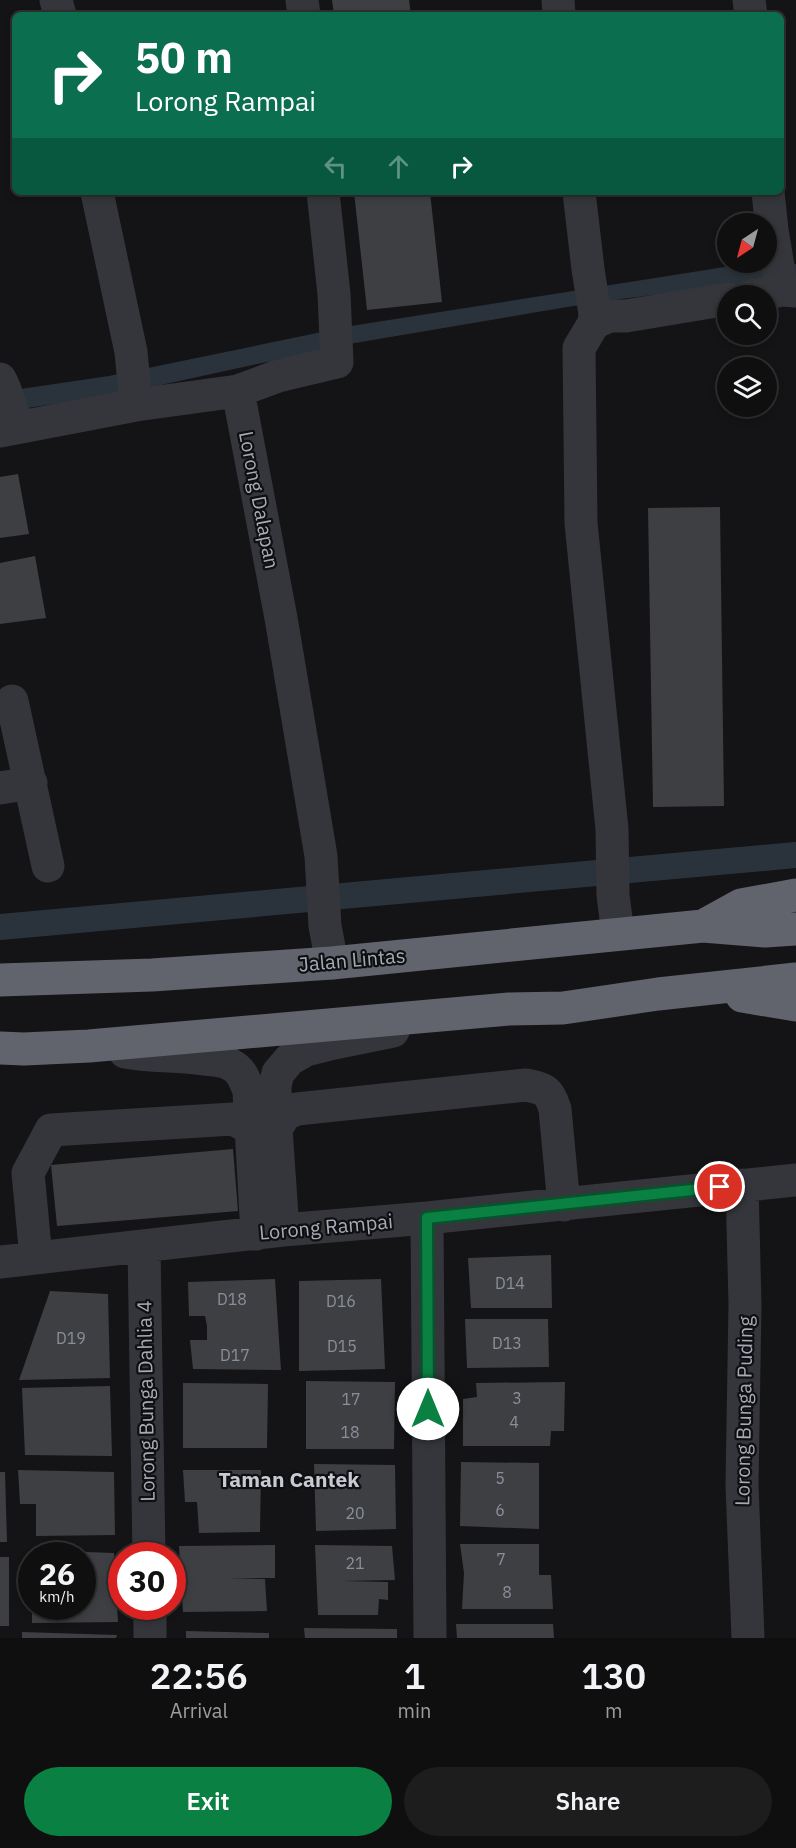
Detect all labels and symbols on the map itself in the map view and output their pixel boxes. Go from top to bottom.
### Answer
north arrow [717,213,777,273]
street label: Lorong Dalapan [233,429,286,571]
street label: Jalan Lintas [298,941,406,978]
pin [694,1161,745,1212]
street label: Lorong Rampai [258,1207,394,1246]
house number: D14 [495,1273,525,1293]
house number: D18 [217,1289,247,1309]
house number: D16 [326,1291,356,1311]
street label: Lorong Bunga Dahlia 4 [130,1300,161,1502]
street label: Lorong Bunga Puding [728,1315,759,1506]
house number: D19 [56,1328,86,1348]
house number: D13 [492,1333,522,1353]
house number: D15 [327,1336,357,1356]
house number: D17 [220,1345,250,1365]
position arrow [396,1377,460,1441]
house number: 3 [512,1388,522,1408]
house number: 17 [341,1389,361,1409]
house number: 4 [509,1412,519,1432]
house number: 18 [340,1422,360,1442]
district label: Taman Cantek [219,1465,360,1493]
house number: 5 [495,1468,505,1488]
house number: 6 [495,1500,505,1520]
house number: 20 [345,1503,365,1523]
speed limit sign: 30 [108,1542,186,1620]
house number: 7 [496,1549,506,1569]
house number: 21 [345,1553,365,1573]
house number: 8 [502,1582,512,1602]

